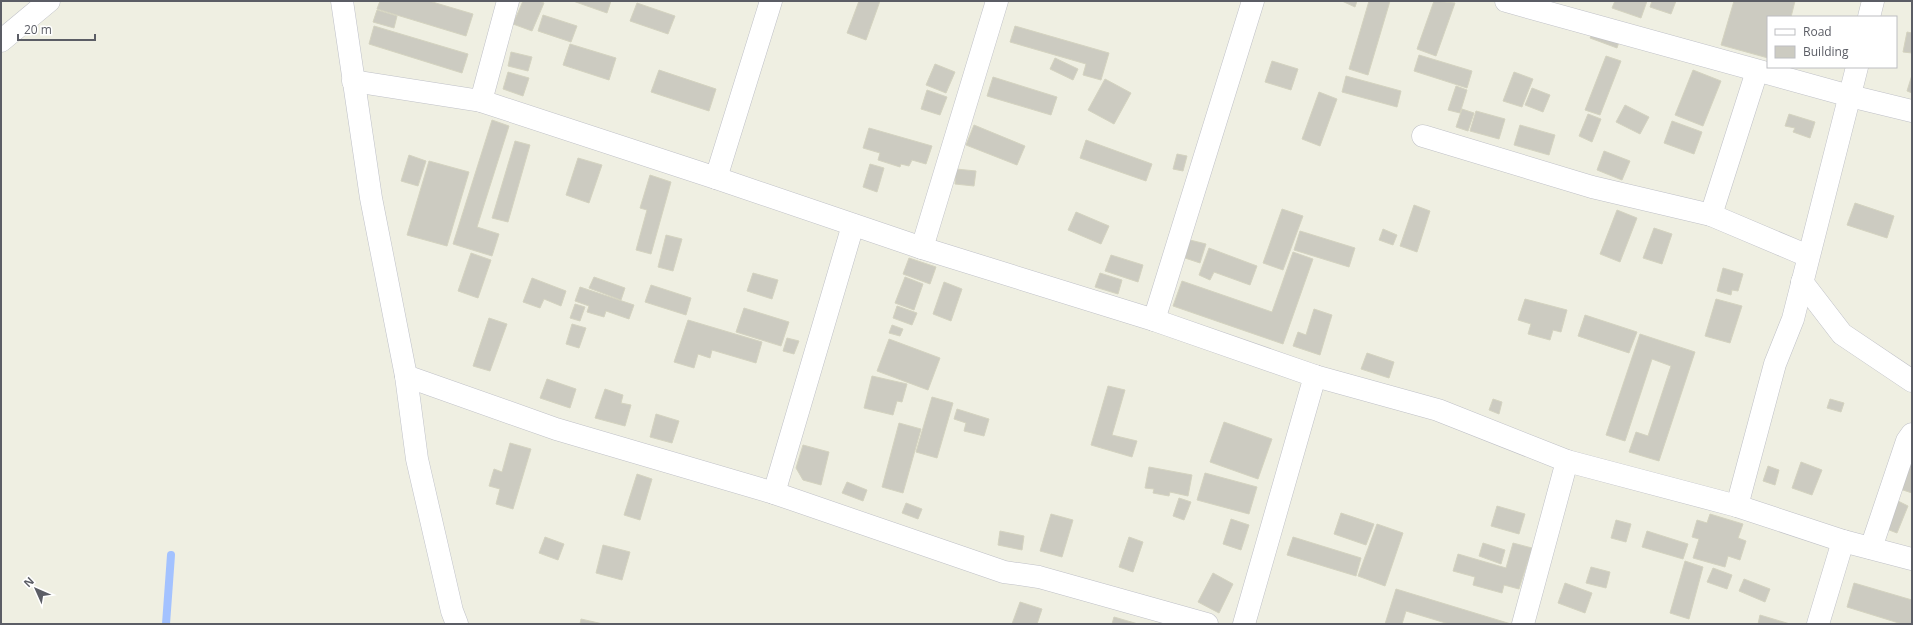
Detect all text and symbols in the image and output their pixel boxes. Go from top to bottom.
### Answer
scale bar [18,16,95,42]
legend [1767,16,1897,68]
text: 20 m [24,21,52,38]
text: Road [1803,23,1832,40]
text: Building [1803,43,1849,60]
north arrow [16,569,56,609]
text: N [20,573,37,590]

